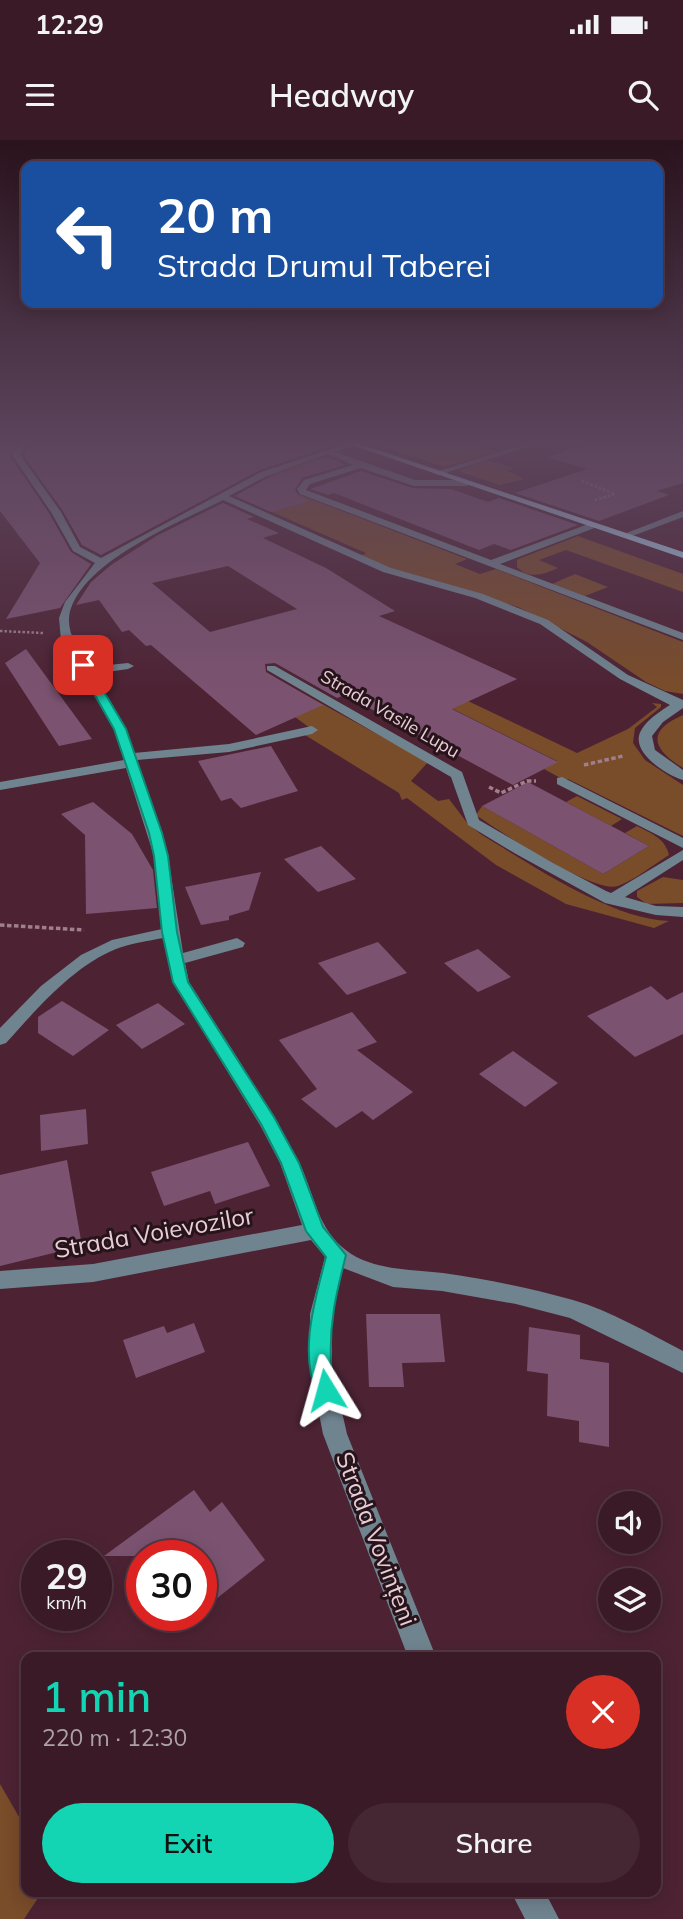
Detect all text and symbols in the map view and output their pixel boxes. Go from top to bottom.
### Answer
text: 12:29 [35,8,104,41]
text: Headway [269,75,414,115]
icon: menu [21,76,59,114]
icon: search [624,76,662,114]
text: 20 m [157,184,273,245]
icon: left [42,189,133,280]
text: Strada Drumul Taberei [157,245,491,285]
pin [53,635,113,695]
icon: arrive [64,646,102,684]
street label: Strada Vasile Lupu [317,664,464,763]
street label: Strada Voievozilor [52,1200,256,1264]
position arrow [289,1353,363,1427]
street label: Strada Vovințeni [329,1447,424,1630]
map controls [598,1491,661,1631]
button: sound [598,1491,661,1554]
speed limit sign: 30 [126,1540,217,1631]
text: 29 [45,1554,88,1598]
button: layers [598,1568,661,1631]
text: km/h [46,1591,87,1614]
text: 1 min [42,1670,151,1723]
button: close [566,1675,640,1749]
text: 220 m · 12:30 [42,1723,187,1752]
button: Exit [42,1803,334,1883]
button: Share [348,1803,640,1883]

